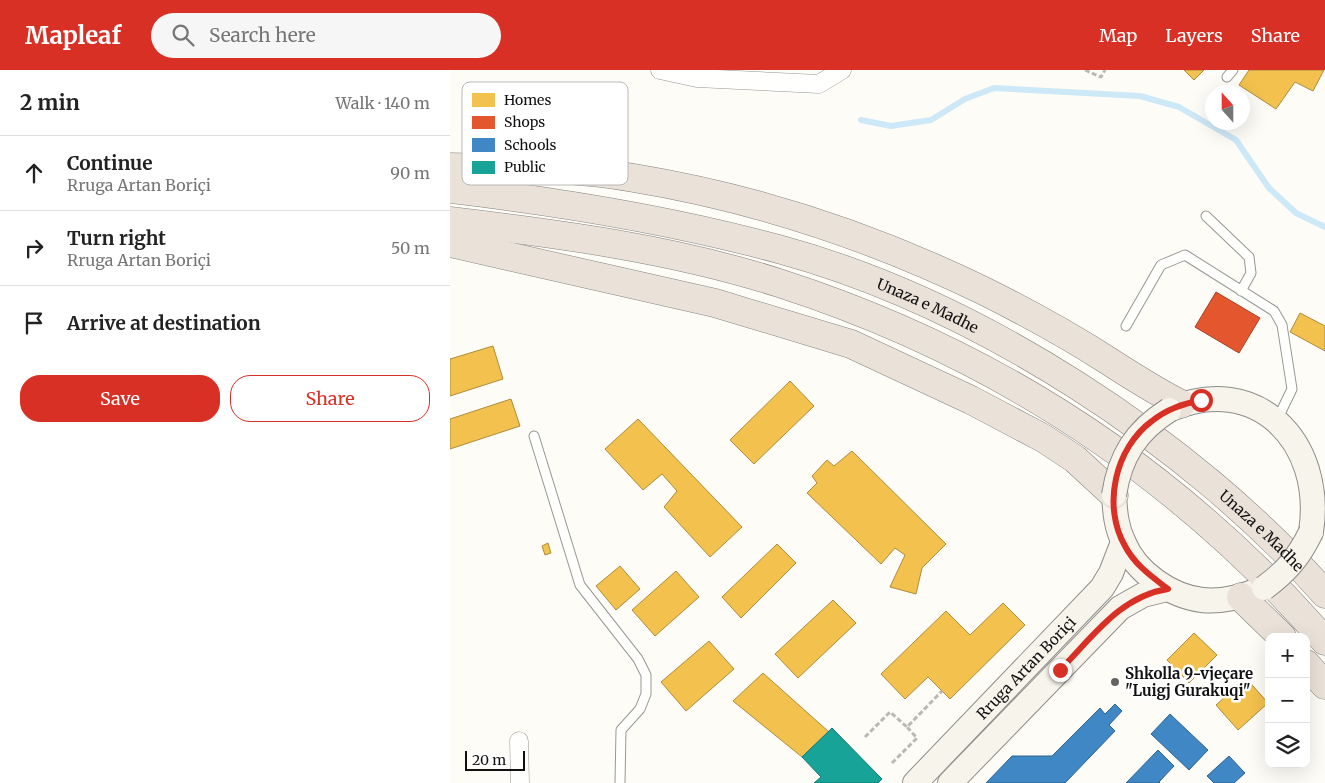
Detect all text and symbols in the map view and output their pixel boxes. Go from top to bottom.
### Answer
search box [151,13,501,58]
text: Mapleaf [25,20,121,51]
icon: search [169,21,197,49]
text: Search here [209,23,316,47]
text: Map [1099,24,1137,47]
text: Layers [1165,24,1223,47]
text: Share [1251,24,1300,47]
legend [462,82,628,185]
north arrow [1205,85,1250,130]
text: 2 min [20,89,80,116]
text: Homes [504,91,551,109]
text: Walk · 140 m [336,93,430,113]
text: Shops [504,113,545,131]
text: Schools [504,136,557,154]
text: Continue [67,151,153,175]
text: Public [504,158,546,176]
icon: ahead [20,159,48,187]
text: 90 m [390,163,430,183]
text: Rruga Artan Boriçi [67,175,211,195]
text: Turn right [67,226,166,250]
icon: right [20,234,48,262]
text: 50 m [391,238,430,258]
text: Rruga Artan Boriçi [67,250,211,270]
street label: Unaza e Madhe [874,274,982,337]
icon: arrive [20,309,48,337]
text: Arrive at destination [67,311,261,335]
button: Save [20,375,220,422]
button: Share [230,375,430,422]
route start [1190,389,1213,412]
street label: Unaza e Madhe [1216,486,1309,575]
street label: Rruga Artan Boriçi [972,612,1079,723]
map controls [1265,633,1310,768]
button: + [1265,633,1310,678]
route end [1049,659,1072,682]
place label: Shkolla 9-vjeçare "Luigj Gurakuqi" [1125,664,1253,700]
marker: Shkolla 9-vjeçare "Luigj Gurakuqi" [1109,676,1121,688]
button: − [1265,678,1310,723]
button: layers [1265,723,1310,768]
scale bar [465,748,525,771]
text: 20 m [472,751,506,769]

